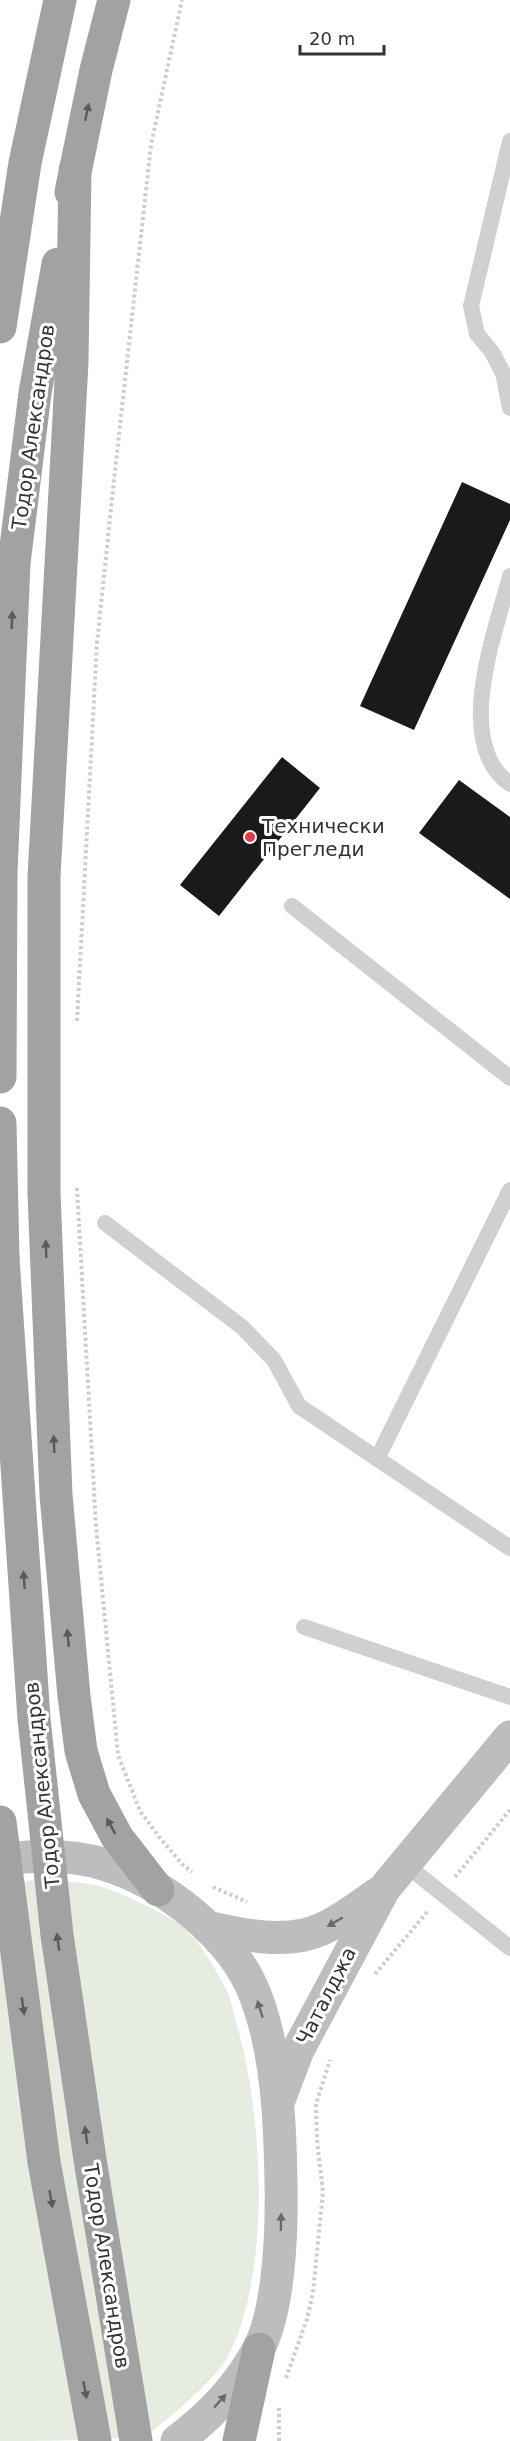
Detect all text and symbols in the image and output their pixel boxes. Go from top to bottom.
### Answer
scale bar [300,18,384,56]
text: 20 m [309,28,355,49]
one-way arrow [83,103,93,122]
street label: Тодор Александров [7,323,59,532]
one-way arrow [7,610,16,629]
place label: Технически Прегледи [261,814,385,861]
marker: Технически Прегледи [243,830,257,844]
one-way arrow [41,1239,50,1258]
one-way arrow [49,1434,58,1453]
one-way arrow [19,1571,29,1590]
one-way arrow [64,1628,73,1647]
street label: Тодор Александров [19,1681,65,1890]
one-way arrow [106,1817,116,1834]
one-way arrow [327,1916,343,1927]
one-way arrow [53,1932,62,1951]
street label: Чаталджа [291,1943,361,2049]
one-way arrow [18,1996,27,2015]
one-way arrow [255,2000,265,2018]
one-way arrow [82,2125,91,2144]
street label: Тодор Александров [79,2161,135,2370]
one-way arrow [47,2189,56,2208]
one-way arrow [276,2213,286,2232]
one-way arrow [81,2381,90,2400]
one-way arrow [213,2394,227,2409]

